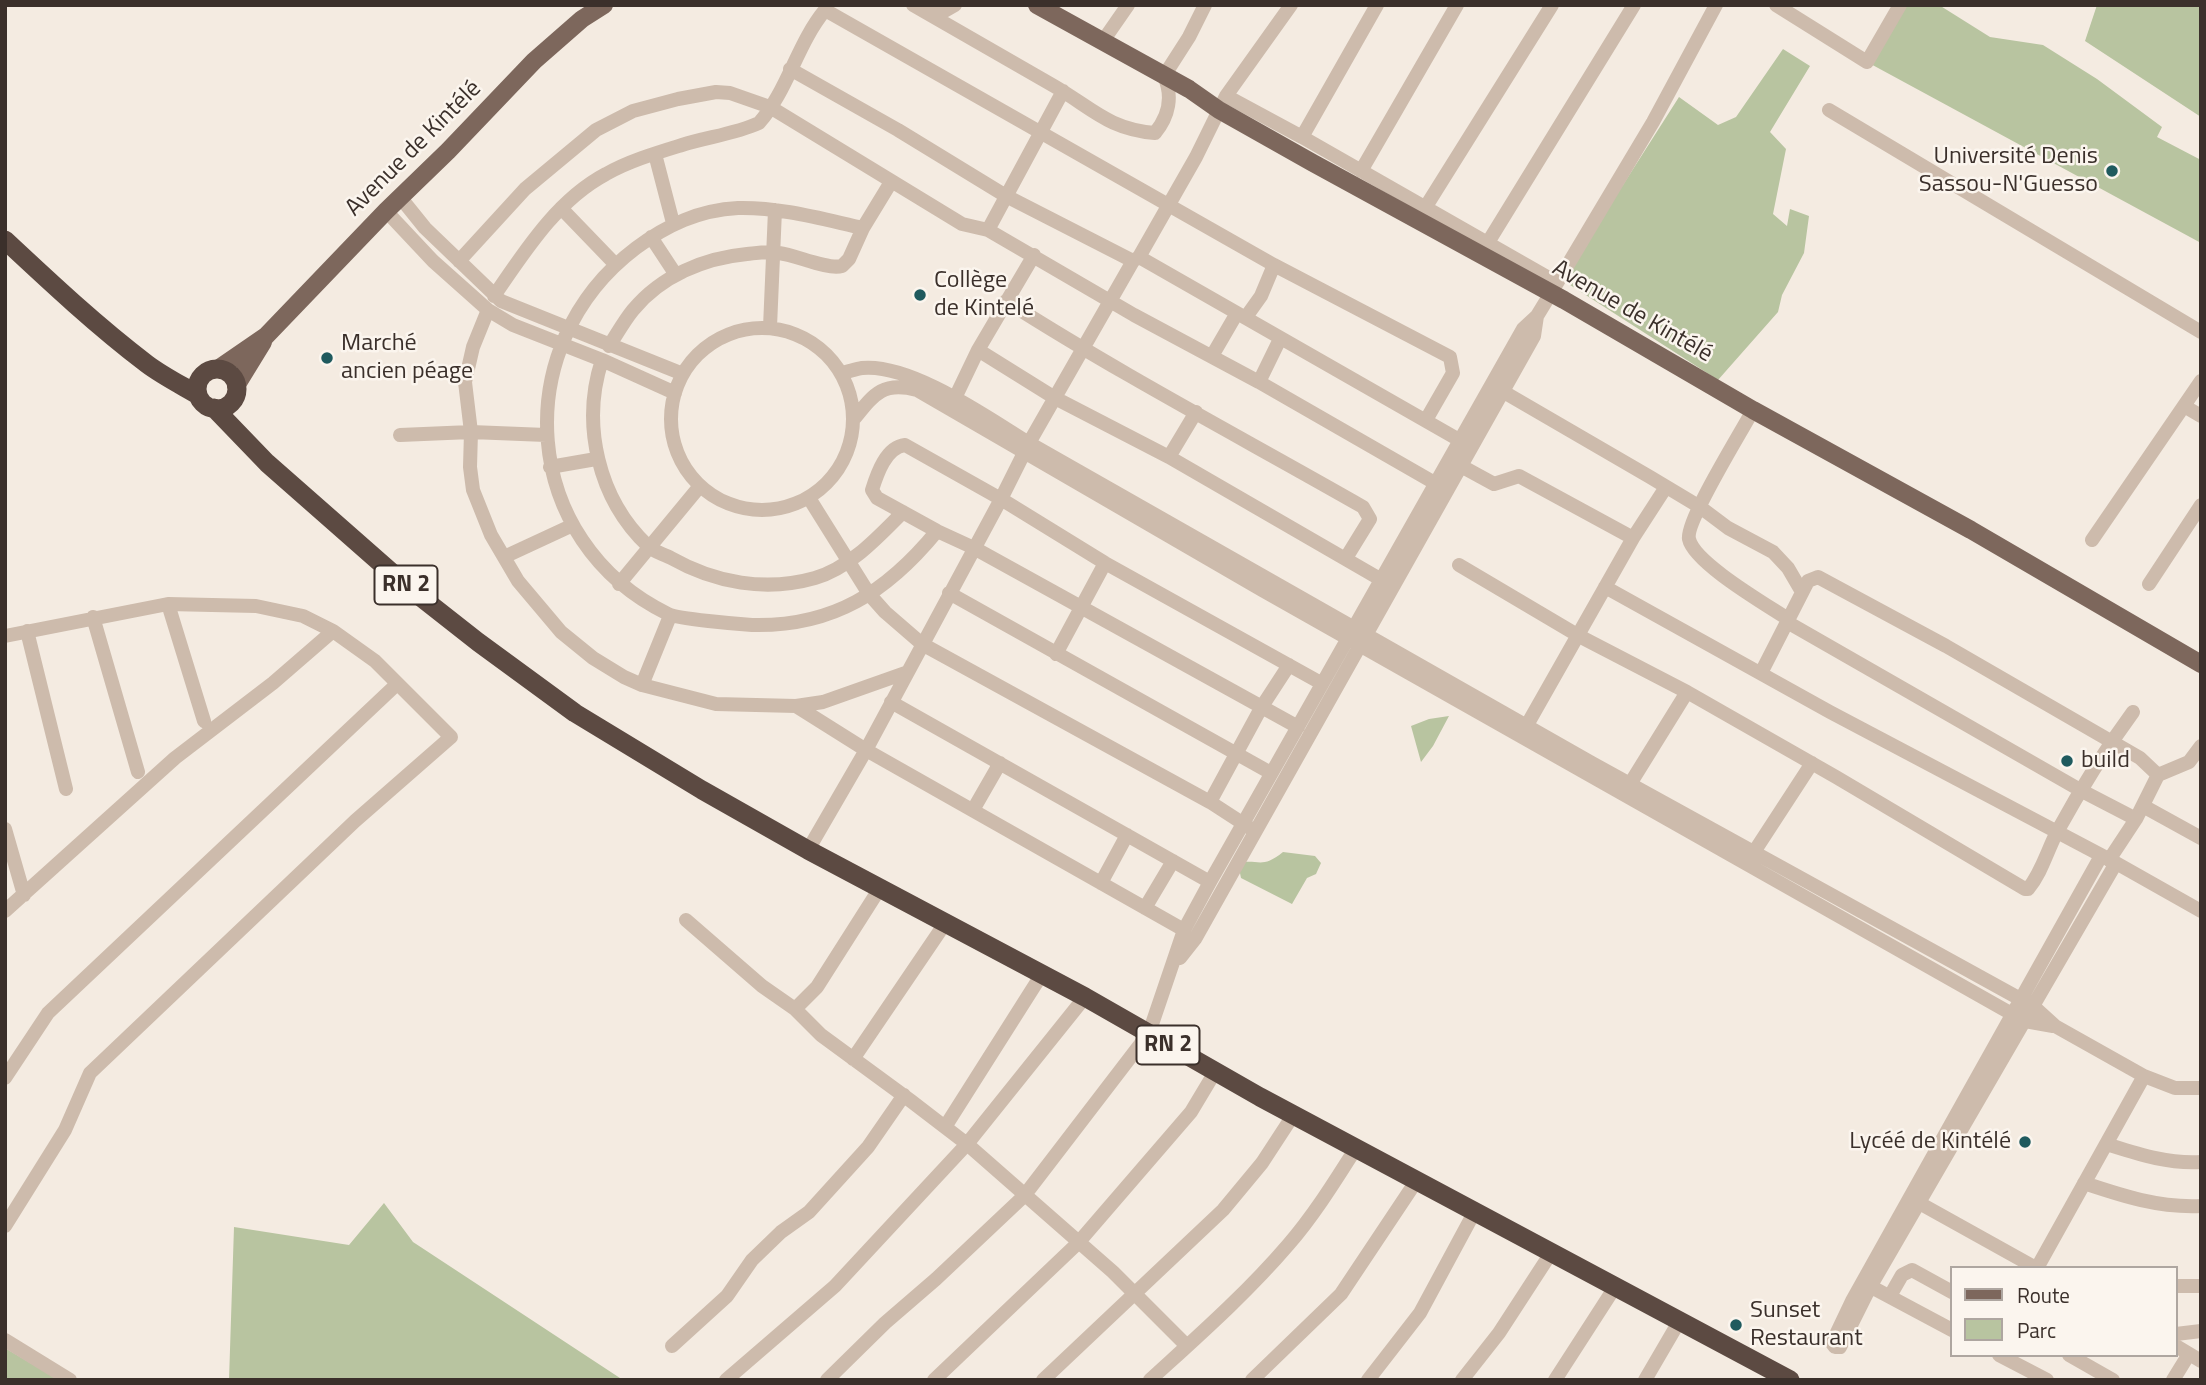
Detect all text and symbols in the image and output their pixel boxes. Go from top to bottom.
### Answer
street label: Avenue de Kintélé [340,75,488,223]
place label: Université Denis Sassou-N'Guesso [1919,143,2098,199]
marker: Université Denis Sassou-N'Guesso [2104,163,2120,179]
street label: Avenue de Kintélé [1547,254,1717,370]
place label: Collège de Kintelé [934,267,1034,323]
marker: Collège de Kintelé [912,287,928,303]
place label: Marché ancien péage [341,330,473,386]
marker: Marché ancien péage [319,350,335,366]
road number: RN 2 [374,566,438,604]
place label: build [2081,747,2130,775]
marker: build [2059,753,2075,769]
road number: RN 2 [1136,1026,1200,1064]
place label: Lycéé de Kintélé [1849,1128,2011,1156]
marker: Lycéé de Kintélé [2017,1134,2033,1150]
legend [1951,1266,2178,1357]
text: Route [2017,1279,2070,1311]
place label: Sunset Restaurant [1750,1297,1863,1353]
text: Parc [2017,1314,2056,1346]
marker: Sunset Restaurant [1728,1317,1744,1333]

